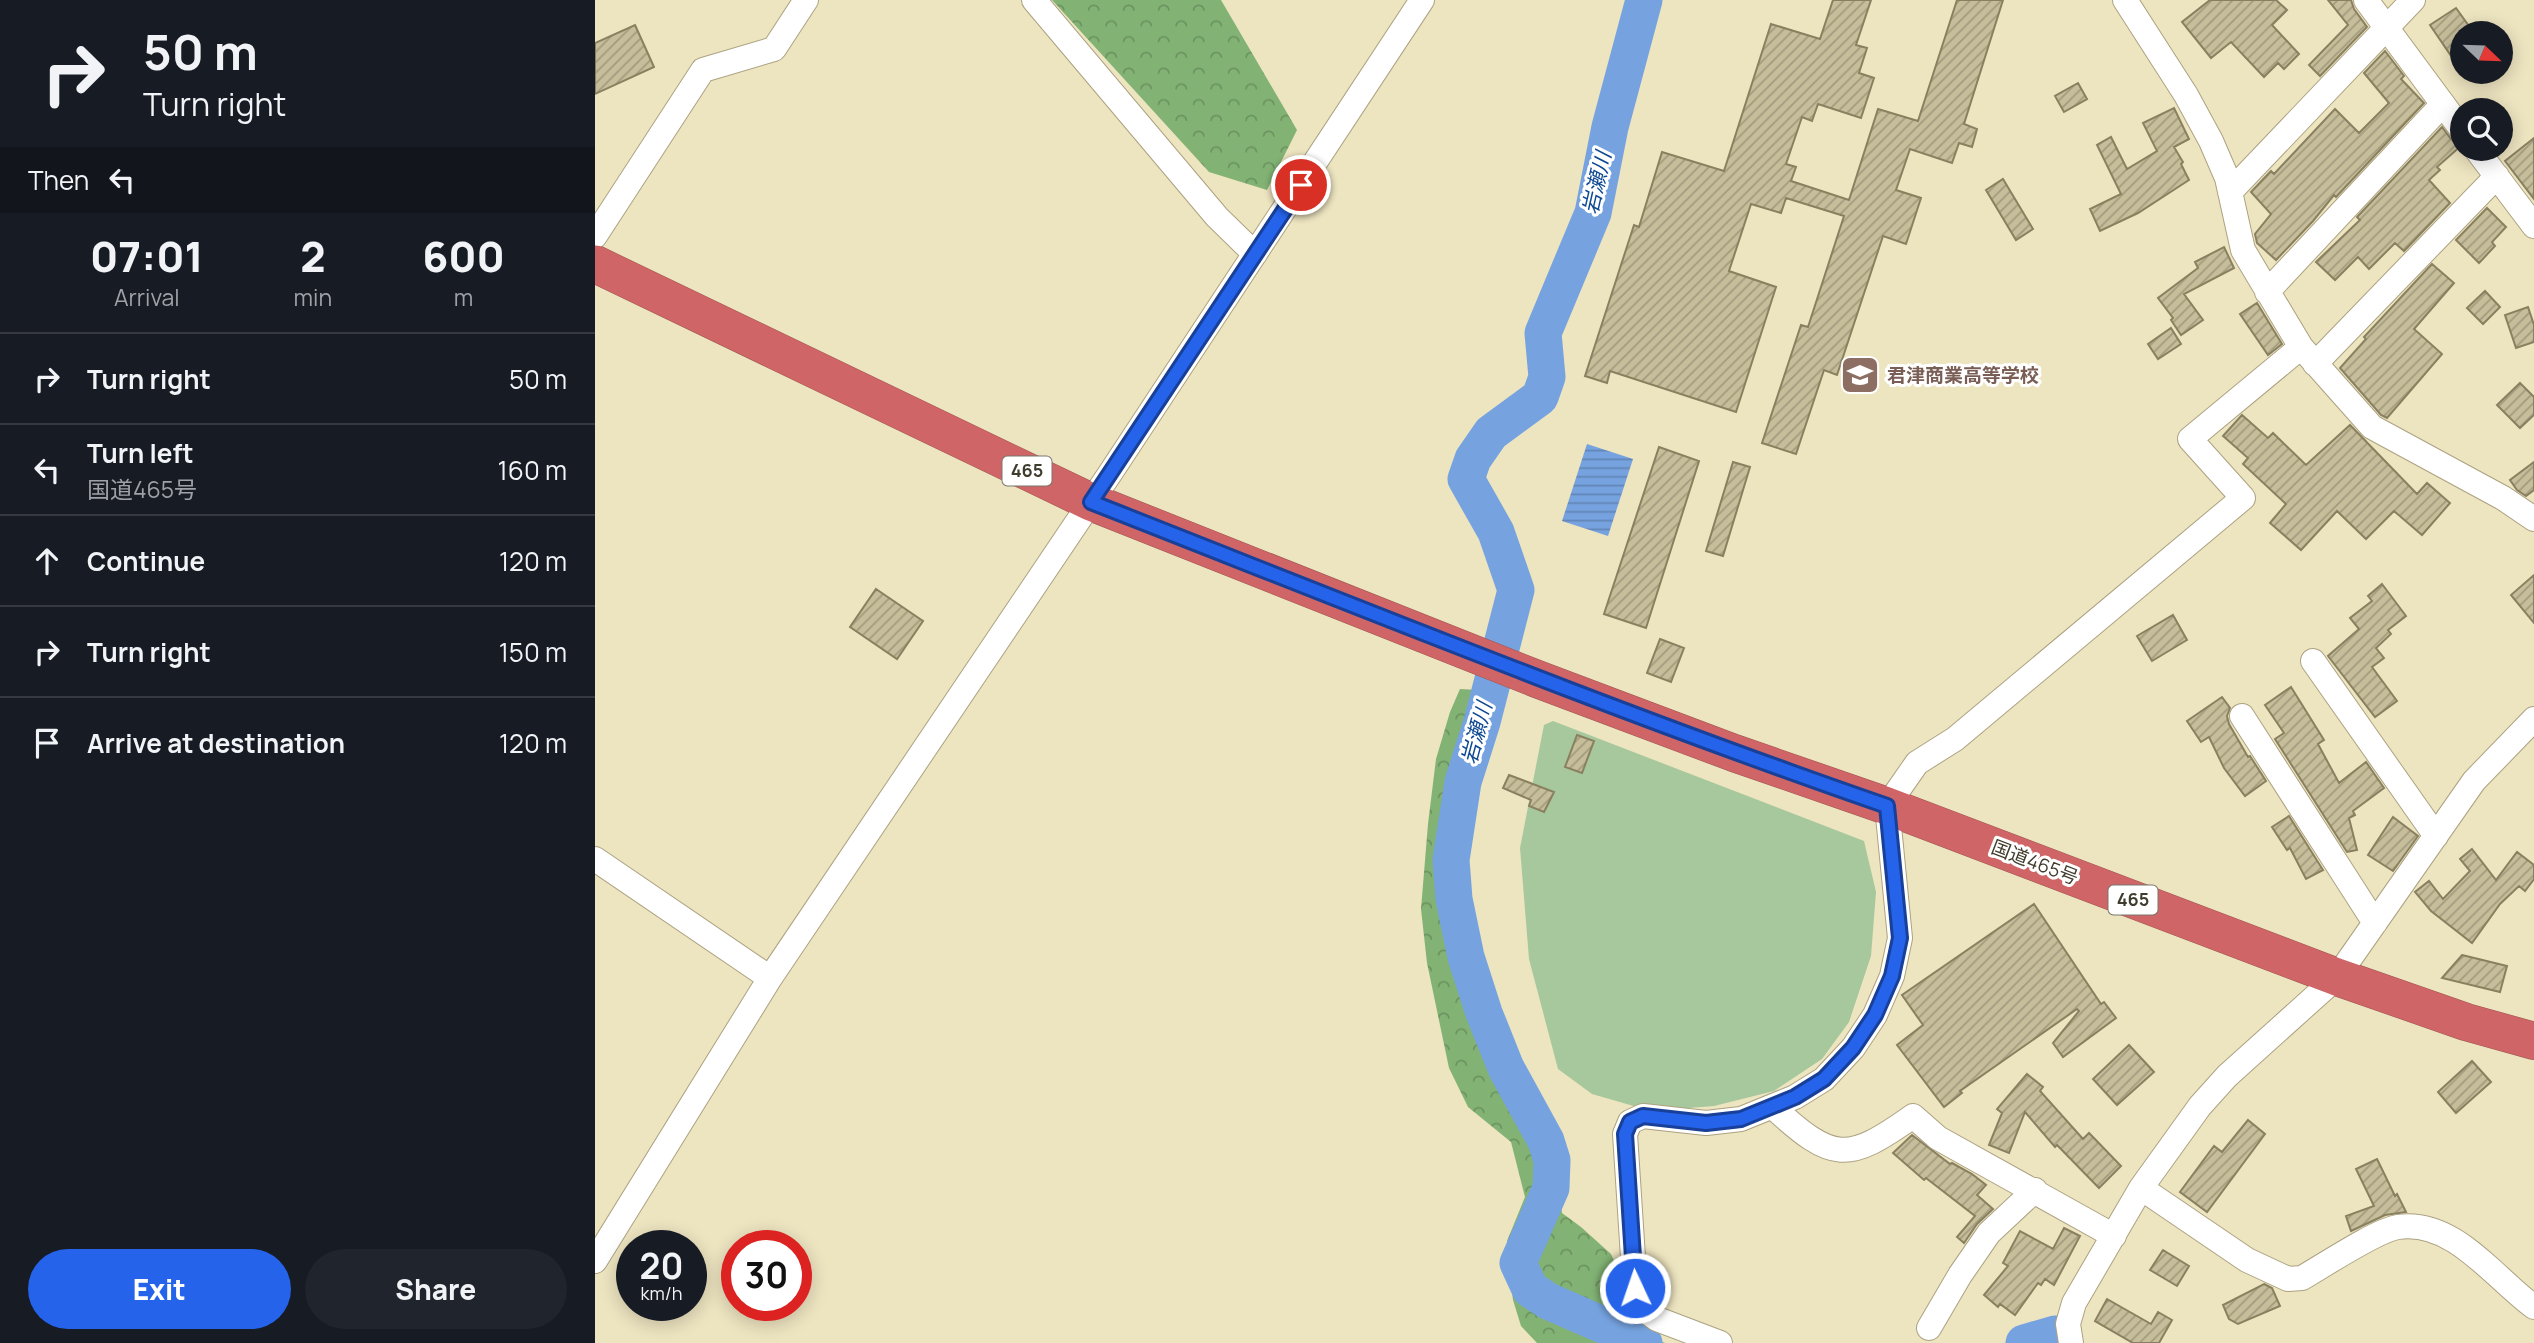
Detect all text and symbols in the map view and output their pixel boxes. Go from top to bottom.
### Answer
text: 50 m [143,18,258,85]
north arrow [2450,21,2513,84]
map controls [2450,21,2513,161]
icon: right [28,28,119,119]
text: Turn right [143,82,286,126]
button: search [2450,98,2513,161]
water label: 岩瀬川 [1575,147,1617,217]
pin [1271,155,1331,215]
icon: left [103,161,141,199]
text: Then [28,162,89,198]
icon: arrive [1282,166,1320,204]
text: 07:01 [90,227,204,285]
text: 2 [300,227,326,285]
text: 600 [422,227,505,285]
text: Arrival [114,281,180,313]
text: min [294,281,332,313]
text: m [454,281,473,313]
school or university icon: 君津商業高等学校 [1839,354,1881,396]
icon: right [28,360,66,398]
text: Turn right [87,361,211,397]
text: 50 m [509,361,567,397]
place label: 君津商業高等学校 [1887,362,2039,388]
text: Turn left [87,435,194,471]
icon: left [28,451,66,489]
text: 160 m [498,452,567,488]
road number: 465 [1003,457,1052,486]
text: 国道465号 [87,473,197,505]
icon: ahead [28,542,66,580]
text: Continue [87,543,205,579]
text: 120 m [499,543,567,579]
icon: right [28,633,66,671]
text: Turn right [87,634,211,670]
text: 150 m [499,634,567,670]
water label: 岩瀬川 [1454,697,1498,767]
icon: arrive [28,724,66,762]
text: Arrive at destination [87,725,345,761]
text: 120 m [499,725,567,761]
street label: 国道465号 [1988,834,2082,890]
road number: 465 [2109,886,2157,915]
speed limit sign: 30 [721,1230,812,1321]
text: 20 [640,1242,683,1290]
button: Exit [28,1249,291,1329]
button: Share [305,1249,567,1329]
position arrow [1598,1251,1672,1325]
text: km/h [641,1281,682,1305]

